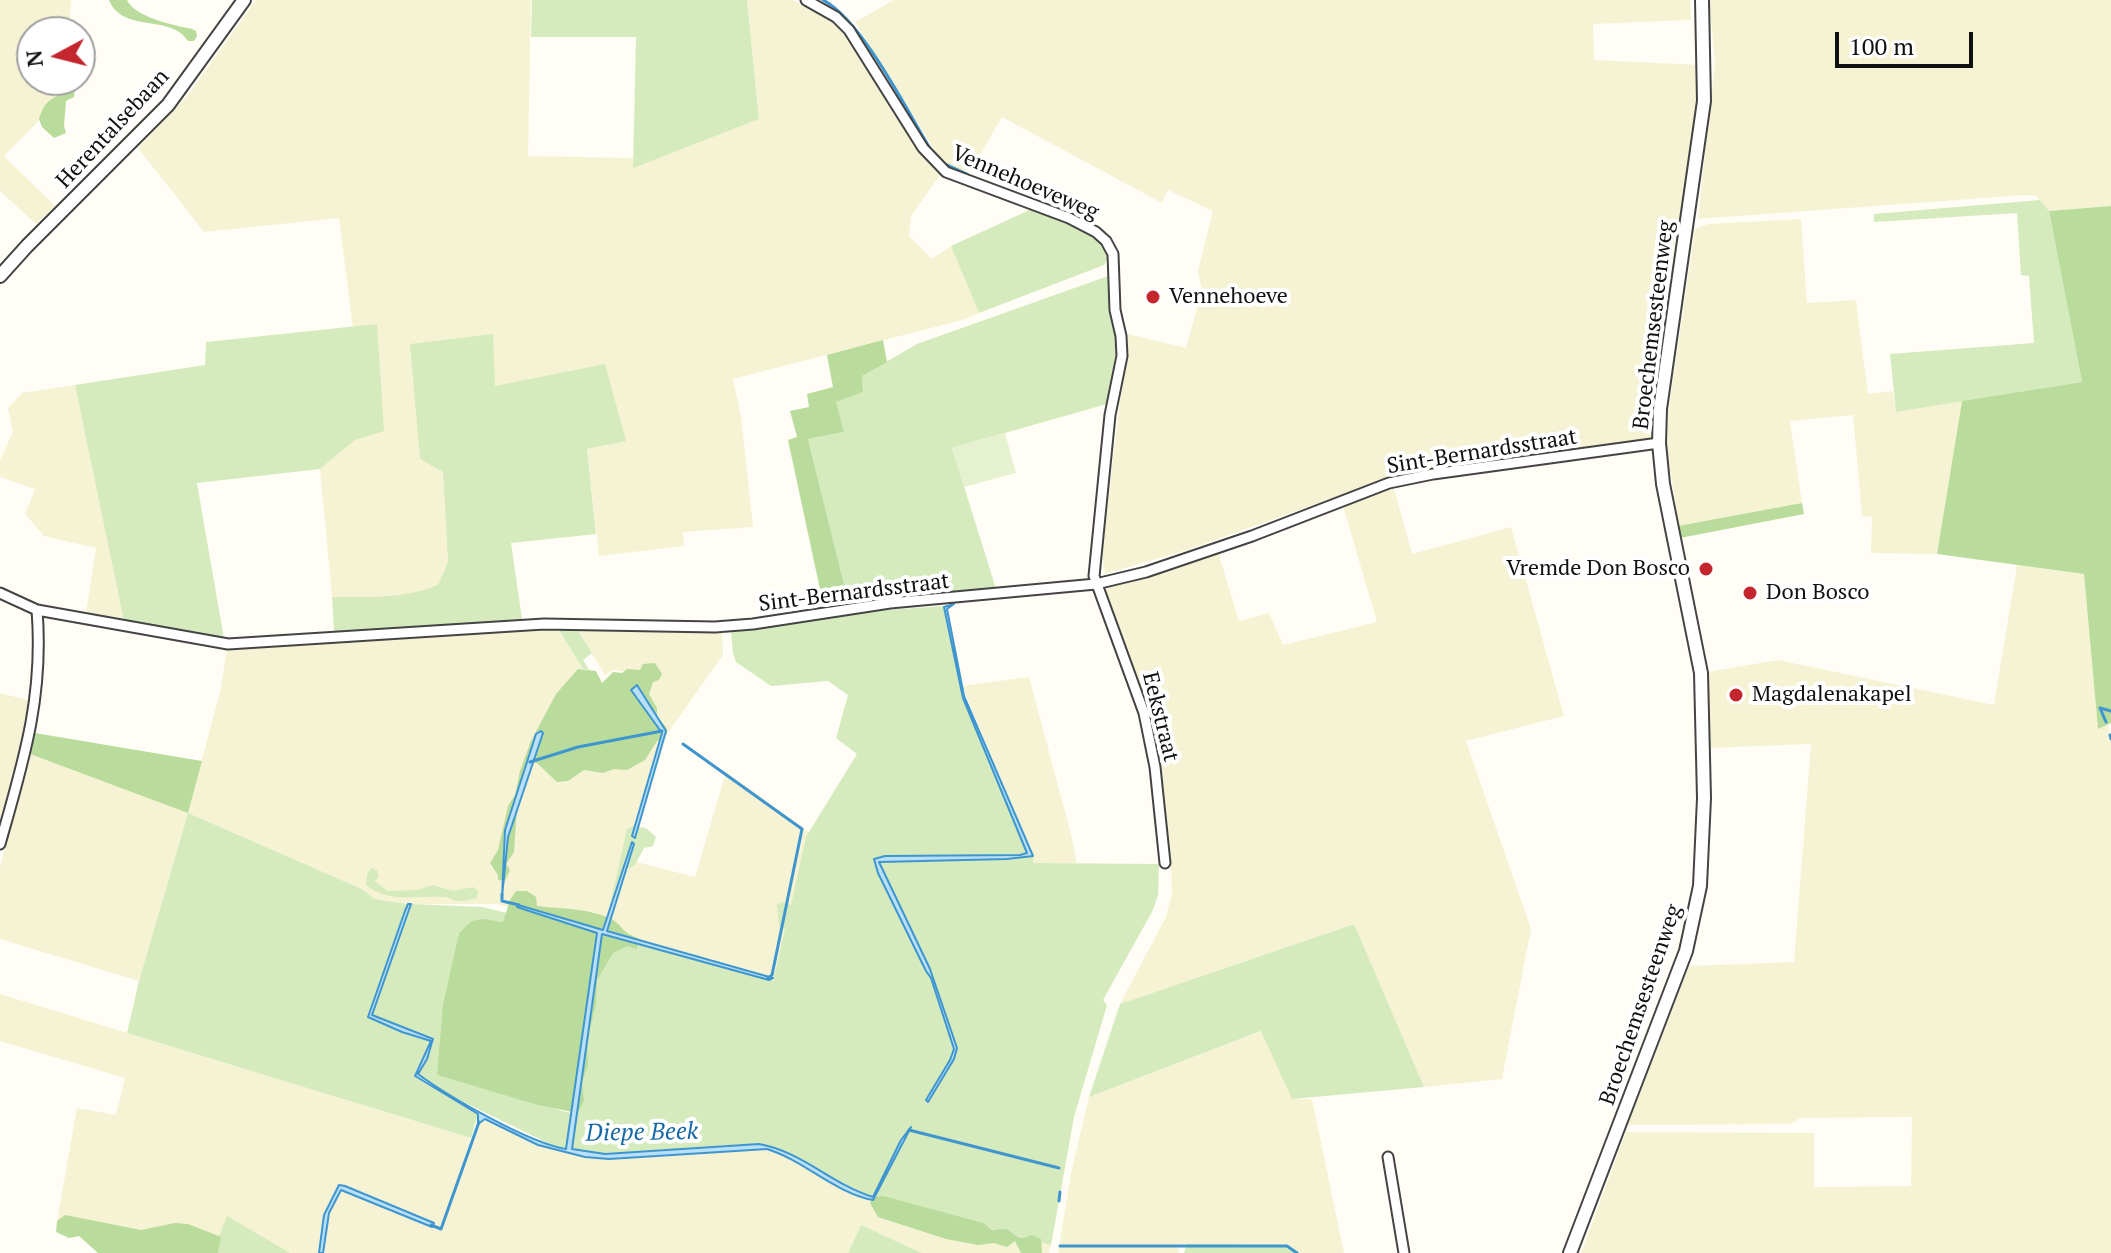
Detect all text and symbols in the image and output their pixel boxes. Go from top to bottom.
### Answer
north arrow [16,16,96,96]
scale bar [1839,16,1977,66]
text: 100 m [1849,30,1914,62]
text: N [18,49,49,69]
street label: Herentalsebaan [51,64,175,194]
street label: Vennehoeveweg [947,140,1103,226]
street label: Broechemsesteenweg [1628,219,1680,431]
place label: Vennehoeve [1169,284,1288,310]
marker: Vennehoeve [1144,288,1162,306]
street label: Sint-Bernardsstraat [1385,424,1579,480]
place label: Vremde Don Bosco [1506,556,1690,582]
marker: Vremde Don Bosco [1697,560,1715,578]
street label: Sint-Bernardsstraat [757,568,951,618]
place label: Don Bosco [1766,580,1869,606]
marker: Don Bosco [1741,584,1759,602]
street label: Eekstraat [1136,669,1184,765]
place label: Magdalenakapel [1752,682,1912,708]
marker: Magdalenakapel [1727,686,1745,704]
street label: Broechemsesteenweg [1594,901,1688,1109]
water label: Diepe Beek [585,1118,699,1148]

